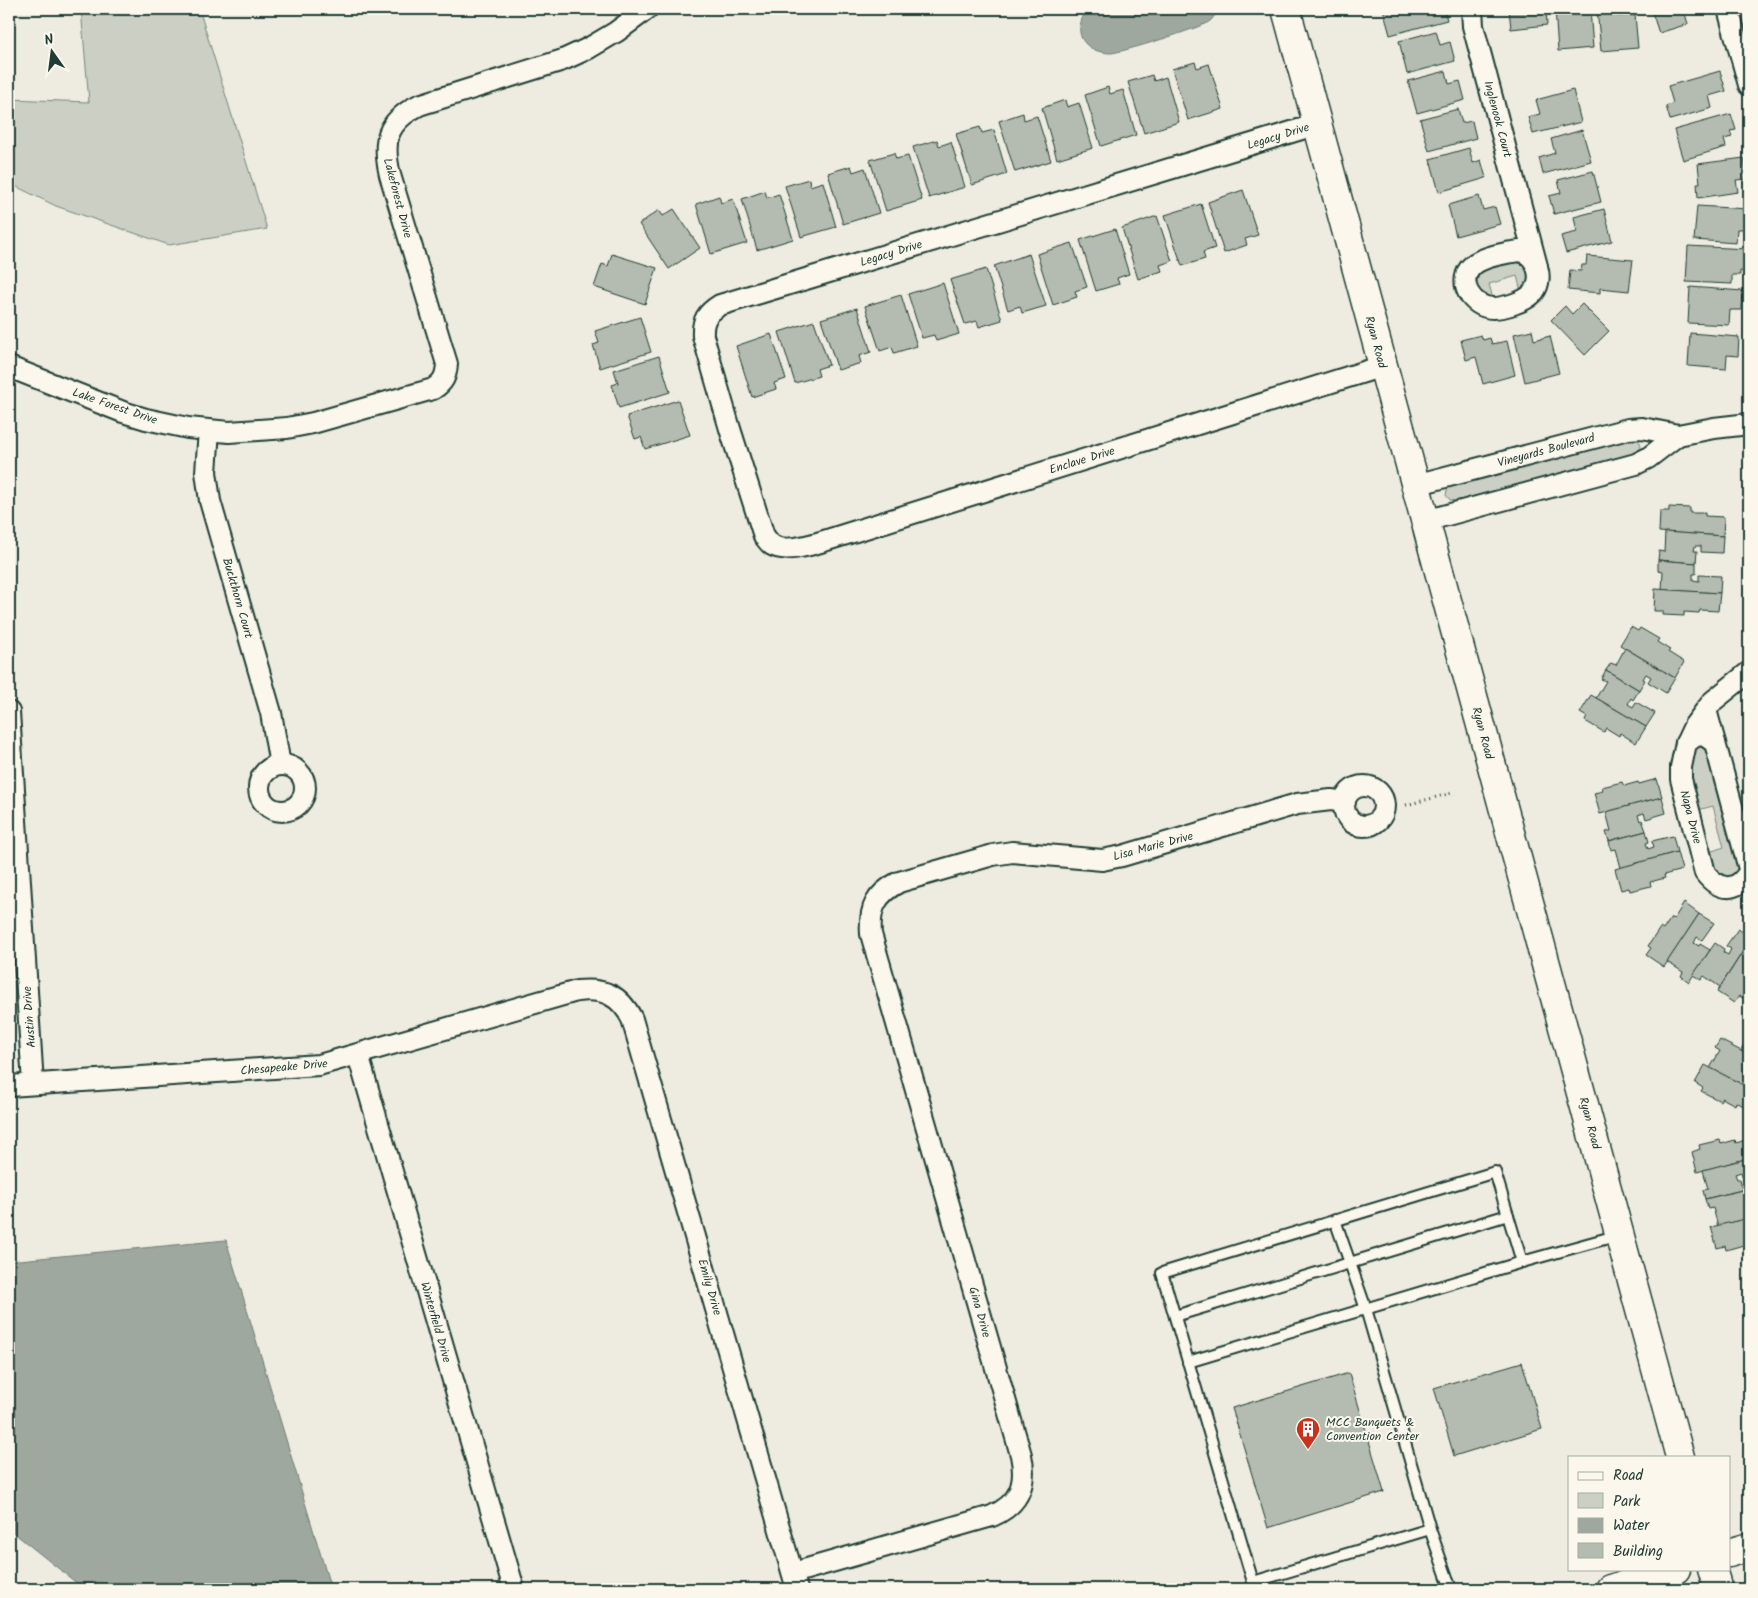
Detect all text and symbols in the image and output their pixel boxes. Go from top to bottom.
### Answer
north arrow [28,28,78,78]
text: N [42,29,56,52]
street label: Inglenook Court [1478,79,1517,160]
street label: Legacy Drive [1245,118,1312,155]
street label: Lakeforest Drive [378,156,417,241]
street label: Legacy Drive [858,235,925,272]
street label: Ryan Road [1359,314,1392,371]
street label: Lake Forest Drive [70,383,160,430]
street label: Vineyards Boulevard [1495,428,1598,473]
street label: Enclave Drive [1047,441,1118,479]
street label: Buckthorn Court [217,556,258,641]
street label: Ryan Road [1466,705,1499,762]
street label: Napa Drive [1674,788,1707,847]
street label: Lisa Marie Drive [1111,827,1196,866]
street label: Austin Drive [18,985,41,1049]
street label: Chesapeake Drive [240,1054,329,1081]
street label: Ryan Road [1573,1095,1606,1152]
street label: Emily Drive [692,1257,727,1318]
street label: Winterfield Drive [415,1280,456,1365]
street label: Gina Drive [963,1284,996,1340]
place label: MCC Banquets & Convention Center [1326,1413,1420,1446]
building icon: MCC Banquets & Convention Center [1295,1416,1321,1450]
legend [1568,1456,1730,1570]
text: Road [1613,1464,1644,1488]
text: Park [1613,1490,1641,1514]
text: Water [1613,1514,1650,1538]
text: Building [1613,1540,1663,1564]

